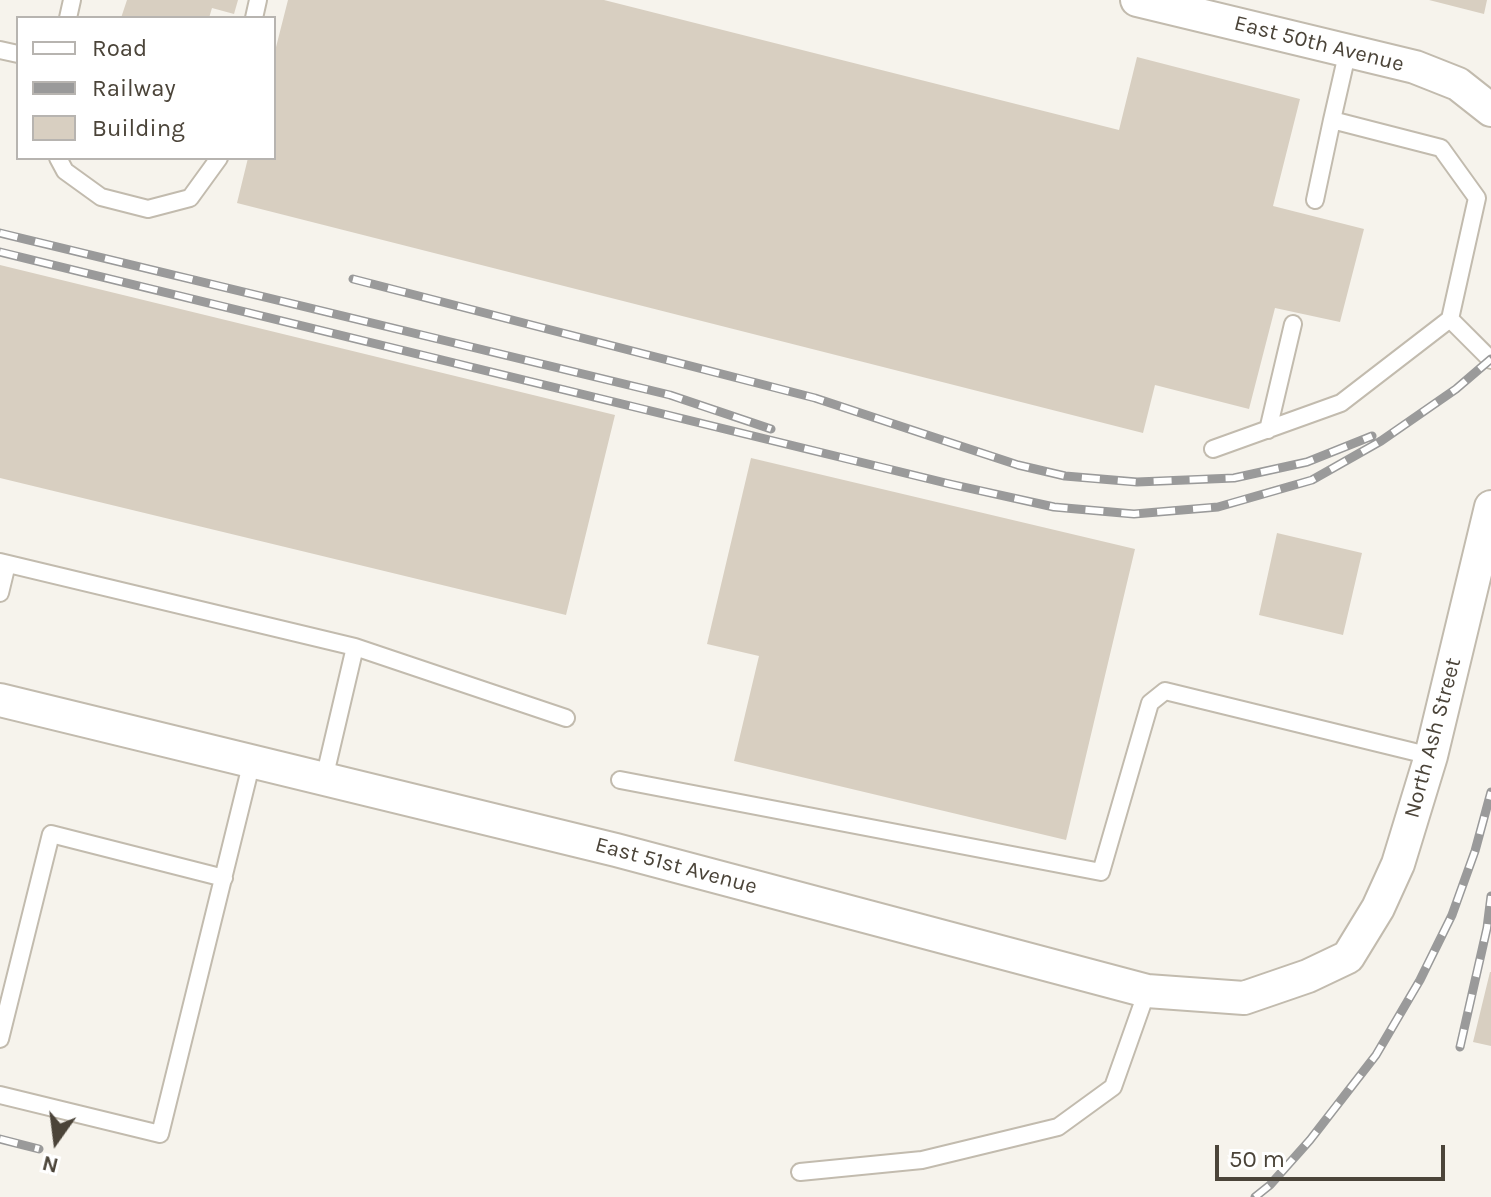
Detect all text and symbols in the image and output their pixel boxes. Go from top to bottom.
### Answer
street label: East 50th Avenue [1231,10,1407,78]
legend [16,16,276,160]
text: Road [92,34,147,62]
text: Railway [92,74,176,102]
text: Building [92,114,185,142]
street label: North Ash Street [1399,655,1467,821]
street label: East 51st Avenue [592,832,760,900]
north arrow [16,1101,96,1181]
scale bar [1219,1129,1449,1179]
text: 50 m [1229,1145,1285,1173]
text: N [39,1150,61,1179]

